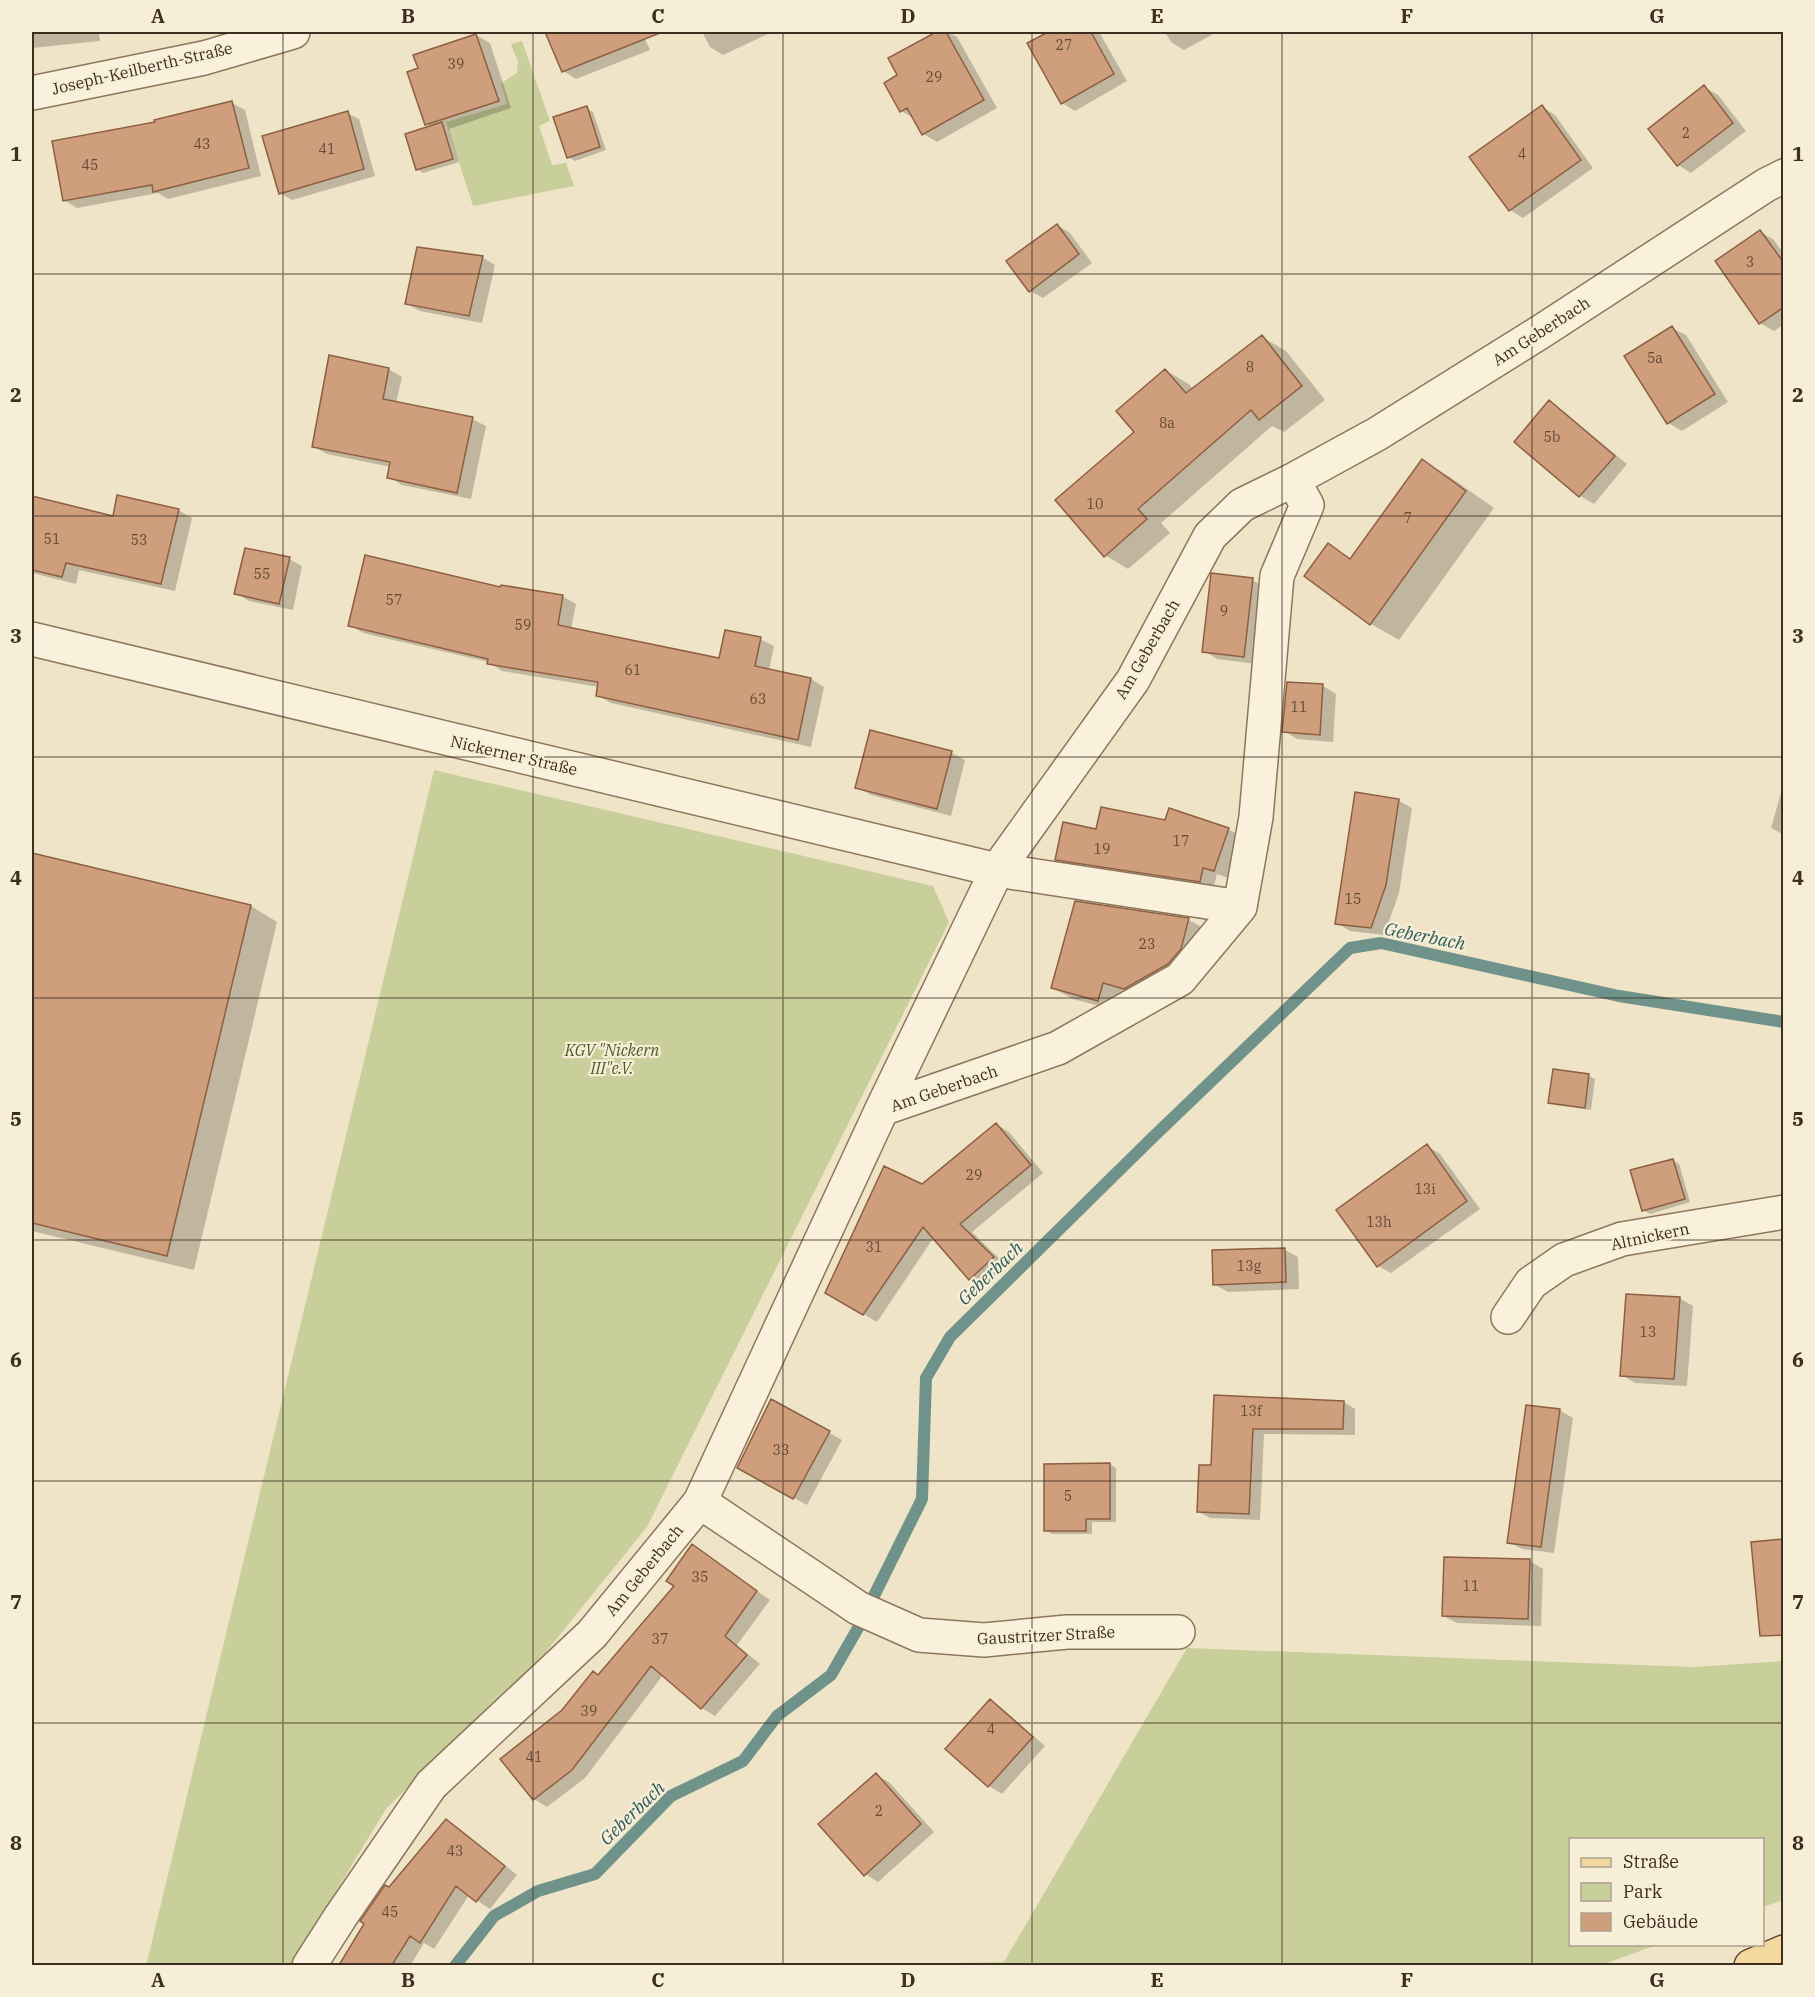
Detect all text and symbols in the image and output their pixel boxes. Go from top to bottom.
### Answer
text: A [151,2,165,29]
text: B [401,2,415,29]
text: C [651,2,665,29]
text: D [900,2,916,29]
text: E [1150,2,1164,29]
text: F [1401,2,1413,29]
text: G [1649,2,1665,29]
house number: 27 [1056,36,1072,54]
street label: Joseph-Keilberth-Straße [50,37,234,99]
house number: 39 [448,55,464,73]
house number: 29 [926,68,942,86]
house number: 2 [1682,124,1690,142]
house number: 43 [194,135,210,153]
text: 1 [10,140,22,167]
house number: 41 [319,140,335,158]
text: 1 [1792,140,1804,167]
house number: 4 [1518,145,1526,163]
house number: 45 [82,156,98,174]
house number: 3 [1746,253,1754,271]
street label: Am Geberbach [1489,292,1593,370]
house number: 5a [1647,349,1663,367]
house number: 8 [1246,358,1254,376]
text: 2 [10,381,22,408]
text: 2 [1792,381,1804,408]
house number: 8a [1159,414,1175,432]
house number: 5b [1544,428,1560,446]
house number: 10 [1087,495,1103,513]
house number: 7 [1404,509,1412,527]
house number: 51 [44,530,60,548]
house number: 53 [131,531,147,549]
house number: 55 [254,565,270,583]
house number: 57 [386,591,402,609]
street label: Am Geberbach [1110,595,1184,703]
house number: 9 [1220,602,1228,620]
house number: 59 [515,616,531,634]
text: 3 [10,622,22,649]
text: 3 [1792,622,1804,649]
house number: 61 [625,661,641,679]
house number: 63 [750,690,766,708]
house number: 11 [1291,698,1307,716]
street label: Nickerner Straße [449,731,579,779]
house number: 17 [1173,832,1189,850]
house number: 19 [1094,840,1110,858]
text: 4 [10,864,22,891]
text: 4 [1792,864,1804,891]
house number: 15 [1345,890,1361,908]
water label: Geberbach [1383,917,1468,955]
house number: 23 [1139,935,1155,953]
park label: KGV "Nickern III"e.V. [564,1040,659,1078]
street label: Am Geberbach [888,1060,1000,1116]
text: 5 [10,1105,22,1132]
text: 5 [1792,1105,1804,1132]
house number: 29 [966,1166,982,1184]
house number: 13i [1414,1180,1436,1198]
house number: 13h [1366,1213,1392,1231]
street label: Altnickern [1609,1218,1691,1254]
water label: Geberbach [952,1236,1028,1310]
house number: 31 [866,1238,882,1256]
house number: 13g [1237,1257,1262,1275]
house number: 13 [1640,1323,1656,1341]
text: 6 [10,1346,22,1373]
text: 6 [1792,1346,1804,1373]
house number: 13f [1240,1402,1263,1420]
house number: 33 [773,1441,789,1459]
house number: 5 [1064,1487,1072,1505]
street label: Am Geberbach [601,1520,687,1620]
house number: 35 [692,1568,708,1586]
house number: 11 [1463,1577,1479,1595]
text: 7 [10,1588,22,1615]
text: 7 [1792,1588,1804,1615]
street label: Gaustritzer Straße [976,1621,1116,1649]
house number: 37 [652,1630,668,1648]
house number: 39 [581,1702,597,1720]
house number: 4 [987,1720,995,1738]
house number: 41 [526,1748,542,1766]
water label: Geberbach [594,1776,670,1850]
house number: 2 [875,1802,883,1820]
text: 8 [10,1829,22,1856]
text: 8 [1792,1829,1804,1856]
legend [1569,1838,1764,1946]
house number: 43 [447,1842,463,1860]
text: Straße [1623,1850,1679,1873]
text: Park [1623,1880,1663,1903]
house number: 45 [382,1903,398,1921]
text: Gebäude [1623,1910,1698,1933]
text: A [151,1966,165,1993]
text: B [401,1966,415,1993]
text: C [651,1966,665,1993]
text: D [900,1966,916,1993]
text: E [1150,1966,1164,1993]
text: F [1401,1966,1413,1993]
text: G [1649,1966,1665,1993]

